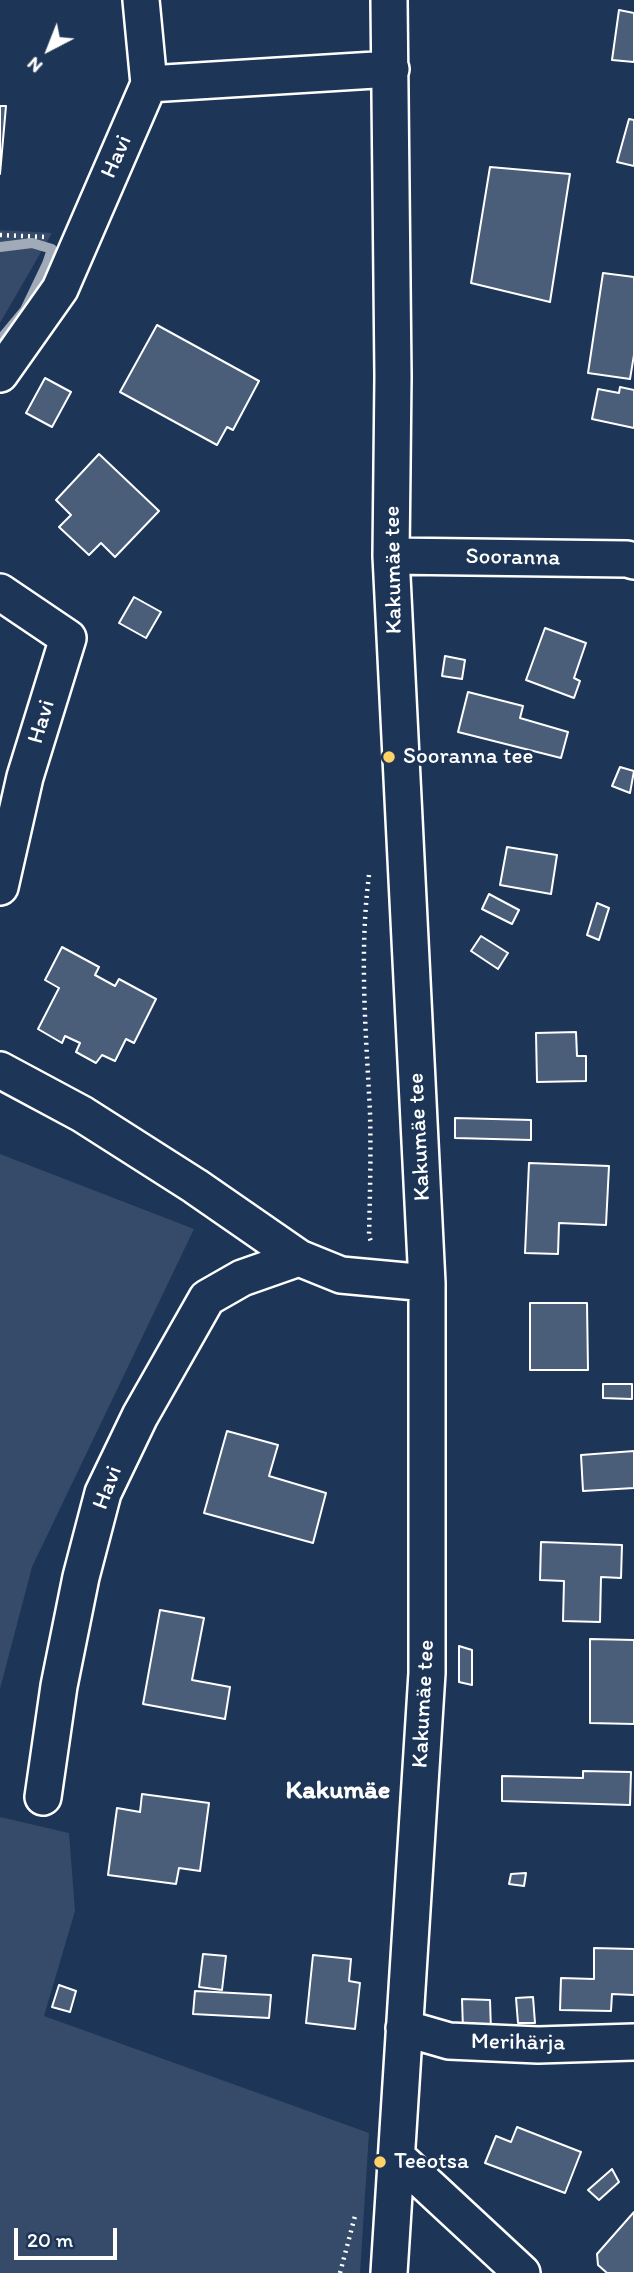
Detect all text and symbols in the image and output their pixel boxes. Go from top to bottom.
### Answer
north arrow [14,14,84,84]
text: N [22,52,47,78]
street label: Havi [95,131,139,183]
street label: Kakumäe tee [379,506,409,634]
street label: Sooranna [465,543,561,573]
street label: Havi [22,697,62,747]
place label: Sooranna tee [403,743,533,771]
marker: Sooranna tee [381,749,397,765]
street label: Kakumäe tee [403,1072,437,1202]
street label: Havi [87,1462,129,1514]
street label: Kakumäe tee [407,1639,441,1769]
district label: Kakumäe [286,1775,390,1807]
street label: Merihärja [470,2028,566,2058]
place label: Teeotsa [394,2148,469,2176]
marker: Teeotsa [372,2154,388,2170]
scale bar [18,2214,121,2258]
text: 20 m [27,2227,73,2252]

